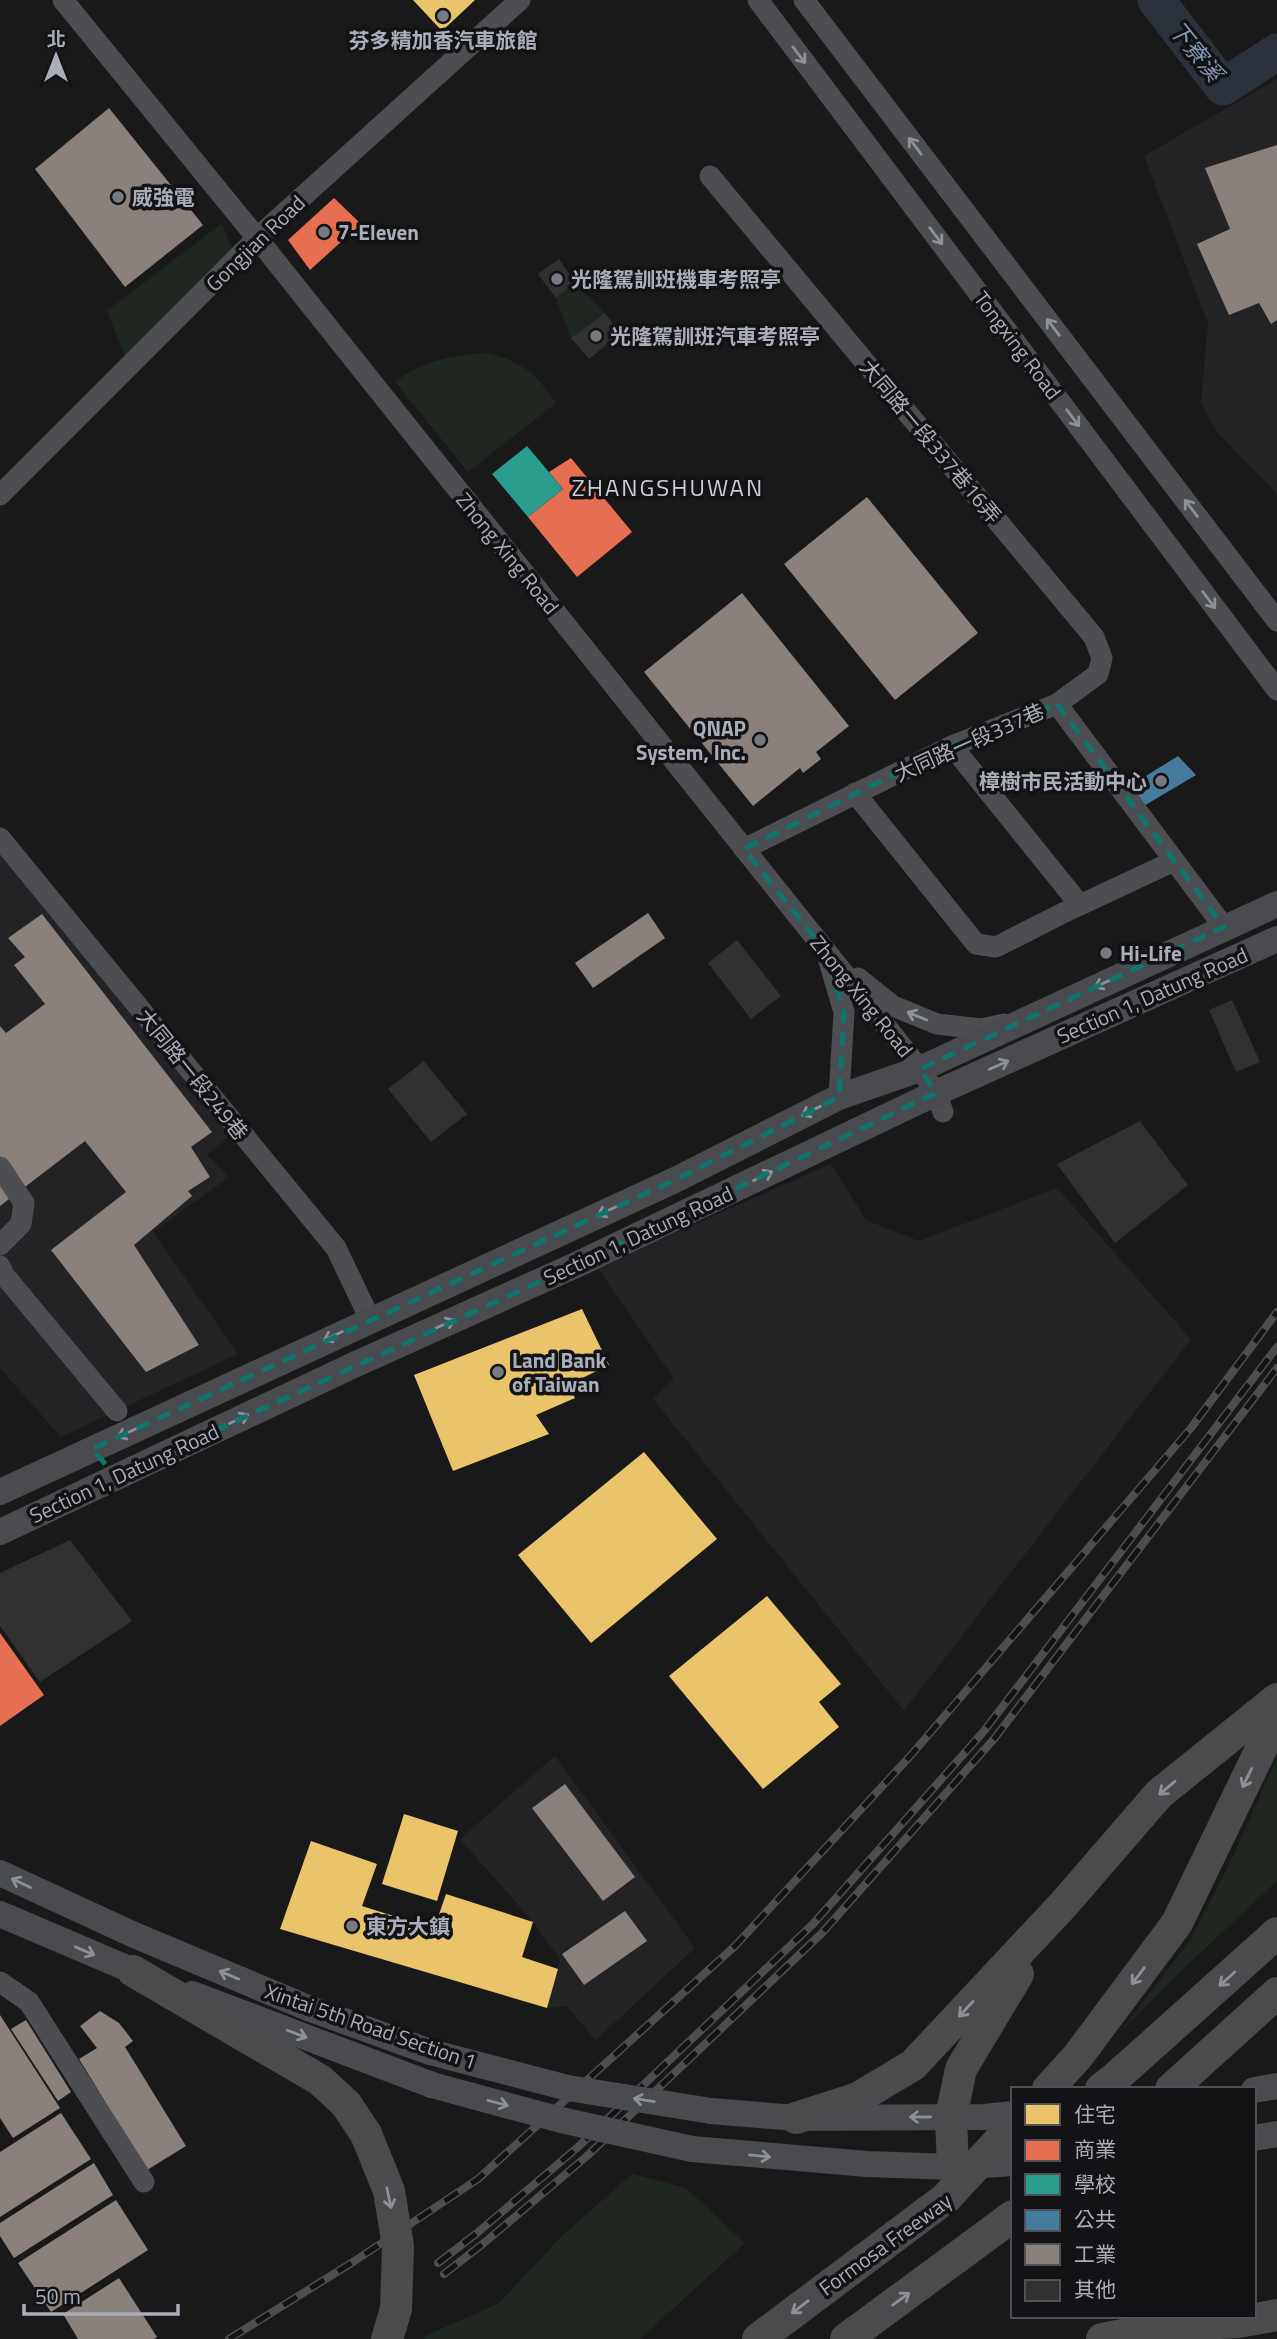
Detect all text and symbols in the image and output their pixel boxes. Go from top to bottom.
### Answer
marker: 芬多精加香汽車旅館 [435,8,451,24]
water label: 下寮溪 [1161,13,1233,91]
north arrow [21,21,91,91]
text: 北 [46,24,66,53]
place label: 芬多精加香汽車旅館 [349,24,538,56]
one-way arrow [792,45,807,63]
one-way arrow [908,138,923,156]
place label: 威強電 [132,181,195,213]
street label: Gongjian Road [198,187,312,299]
marker: 威強電 [110,189,126,205]
place label: 7-Eleven [338,216,419,248]
marker: 7-Eleven [316,224,332,240]
one-way arrow [928,227,943,246]
place label: 光隆駕訓班機車考照亭 [571,263,781,295]
marker: 光隆駕訓班機車考照亭 [549,271,565,287]
street label: Tongxing Road [967,284,1069,406]
one-way arrow [1046,319,1061,337]
place label: 光隆駕訓班汽車考照亭 [610,320,820,352]
marker: 光隆駕訓班汽車考照亭 [588,328,604,344]
street label: 大同路一段337巷16弄 [853,352,1009,530]
one-way arrow [1065,408,1080,427]
district label: ZHANGSHUWAN [572,469,764,505]
street label: Zhong Xing Road [449,485,567,621]
one-way arrow [1184,500,1199,518]
one-way arrow [1202,590,1217,609]
street label: 大同路一段337巷 [889,695,1049,789]
place label: QNAP System, Inc. [636,712,746,768]
marker: QNAP System, Inc. [752,732,768,748]
place label: 樟樹市民活動中心 [979,765,1147,797]
marker: 樟樹市民活動中心 [1153,773,1169,789]
street label: Zhong Xing Road [803,928,921,1064]
place label: Hi-Life [1120,937,1182,969]
street label: Section 1, Datung Road [1051,939,1253,1051]
marker: Hi-Life [1098,945,1114,961]
one-way arrow [1093,977,1115,990]
street label: 大同路一段249巷 [130,1001,256,1147]
one-way arrow [907,1008,929,1021]
one-way arrow [987,1058,1009,1071]
one-way arrow [801,1104,822,1118]
one-way arrow [752,1168,773,1182]
street label: Section 1, Datung Road [538,1177,738,1293]
one-way arrow [597,1205,618,1218]
one-way arrow [434,1317,456,1330]
one-way arrow [323,1330,344,1344]
place label: Land Bank of Taiwan [512,1344,607,1400]
marker: Land Bank of Taiwan [490,1364,506,1380]
one-way arrow [228,1412,249,1425]
street label: Section 1, Datung Road [24,1415,224,1531]
one-way arrow [117,1426,138,1440]
one-way arrow [1240,1767,1254,1788]
one-way arrow [1158,1780,1176,1796]
one-way arrow [11,1876,32,1889]
place label: 東方大鎮 [366,1910,450,1942]
marker: 東方大鎮 [344,1918,360,1934]
one-way arrow [74,1945,96,1958]
one-way arrow [1130,1966,1145,1985]
one-way arrow [219,1967,241,1980]
one-way arrow [1219,1971,1236,1988]
street label: Xintai 5th Road Section 1 [261,1975,481,2077]
one-way arrow [958,2000,975,2017]
one-way arrow [286,2028,308,2041]
legend [1011,2087,1256,2318]
one-way arrow [633,2093,656,2106]
one-way arrow [486,2097,509,2110]
text: 住宅 [1074,2098,1116,2130]
one-way arrow [909,2110,932,2124]
text: 商業 [1074,2133,1116,2165]
one-way arrow [748,2149,771,2162]
text: 學校 [1074,2168,1116,2200]
street label: Formosa Freeway [812,2185,958,2303]
one-way arrow [383,2186,397,2209]
text: 公共 [1074,2203,1116,2235]
text: 工業 [1074,2238,1116,2270]
scale bar [24,2272,178,2316]
text: 其他 [1074,2273,1116,2305]
text: 50 m [35,2280,81,2312]
one-way arrow [891,2291,910,2306]
one-way arrow [791,2299,810,2314]

